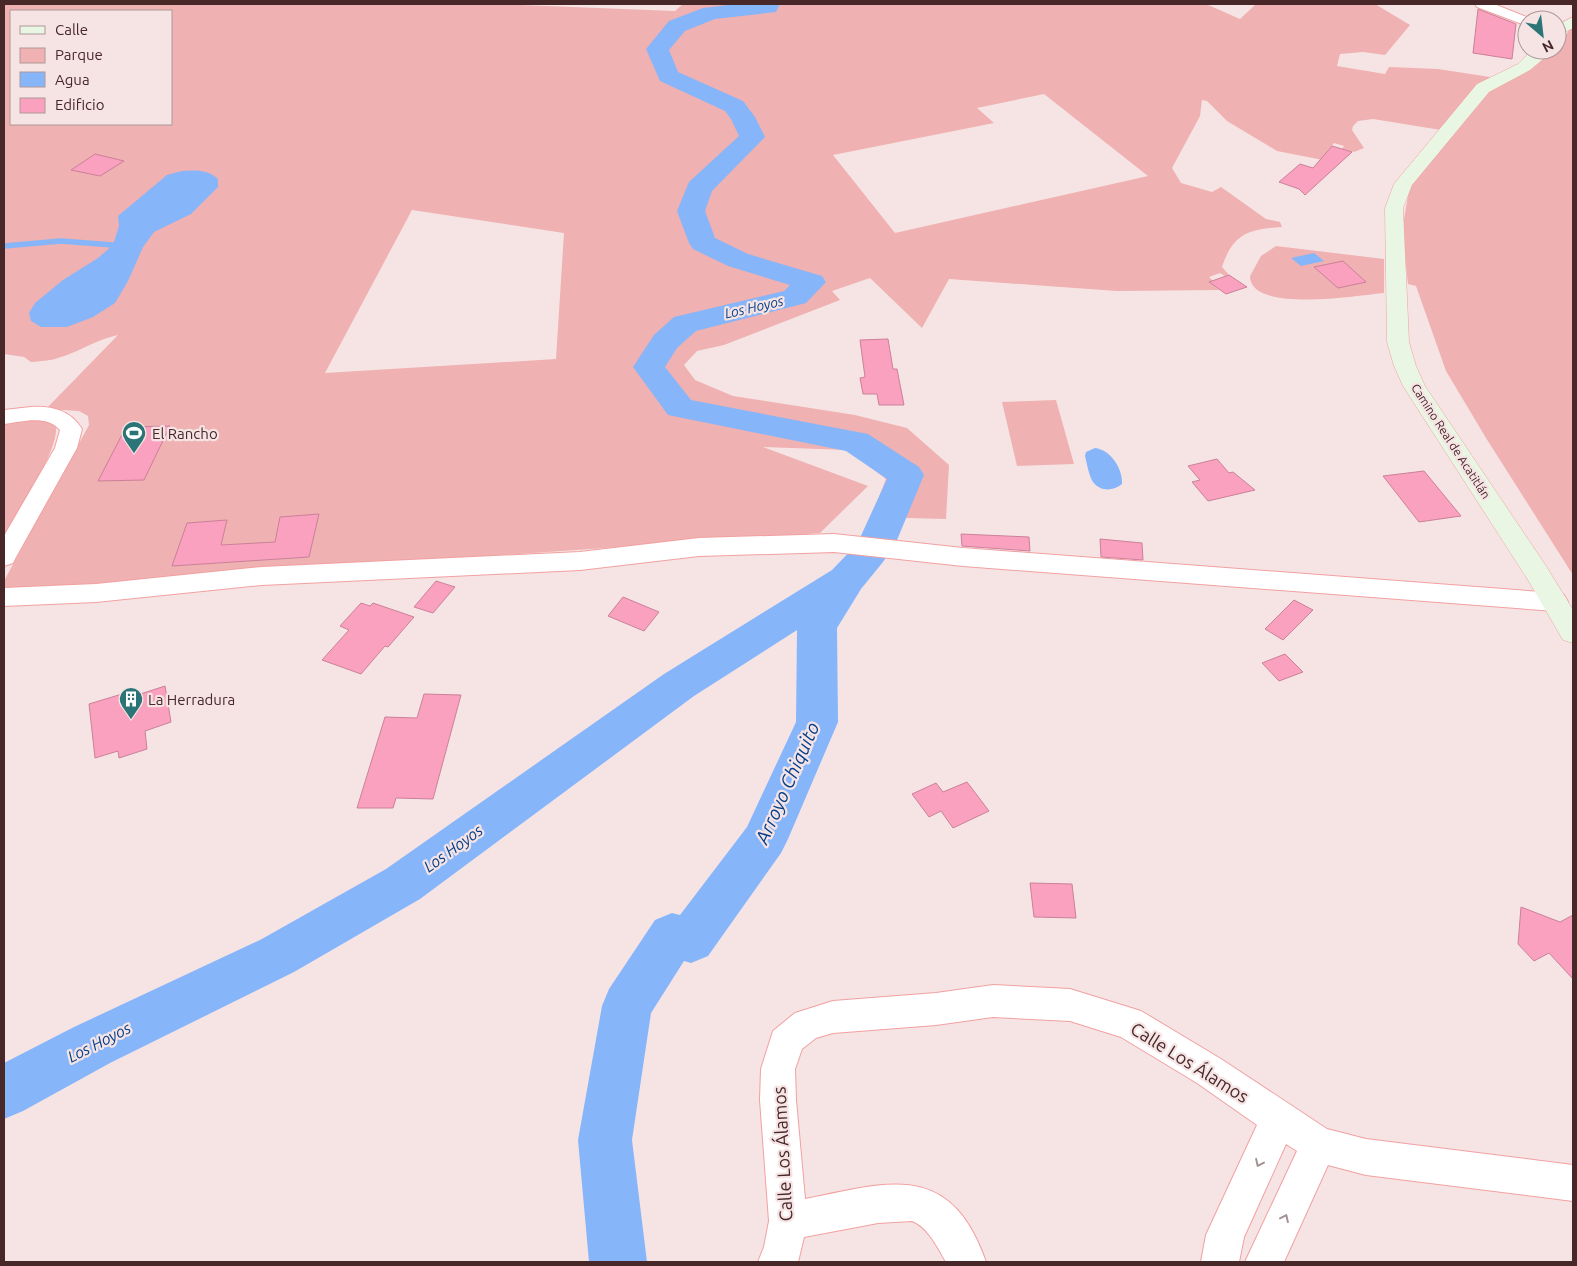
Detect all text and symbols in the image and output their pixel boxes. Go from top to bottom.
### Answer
legend [10,10,172,125]
north arrow [1517,10,1567,60]
text: Calle [55,21,88,38]
text: N [1540,37,1556,56]
text: Parque [55,46,103,63]
text: Agua [55,71,90,88]
text: Edificio [55,96,104,113]
water label: Los Hoyos [723,292,785,322]
street label: Camino Real de Acatitlán [1409,381,1493,501]
sports icon: El Rancho [121,420,147,454]
place label: El Rancho [152,425,218,442]
building icon: La Herradura [118,686,144,720]
place label: La Herradura [148,691,235,708]
water label: Arroyo Chiquito [750,719,824,848]
water label: Los Hoyos [420,820,486,875]
street label: Calle Los Álamos [1127,1017,1253,1106]
water label: Los Hoyos [64,1018,134,1066]
street label: Calle Los Álamos [767,1086,796,1222]
one-way arrow [1254,1158,1265,1167]
one-way arrow [1278,1214,1289,1223]

